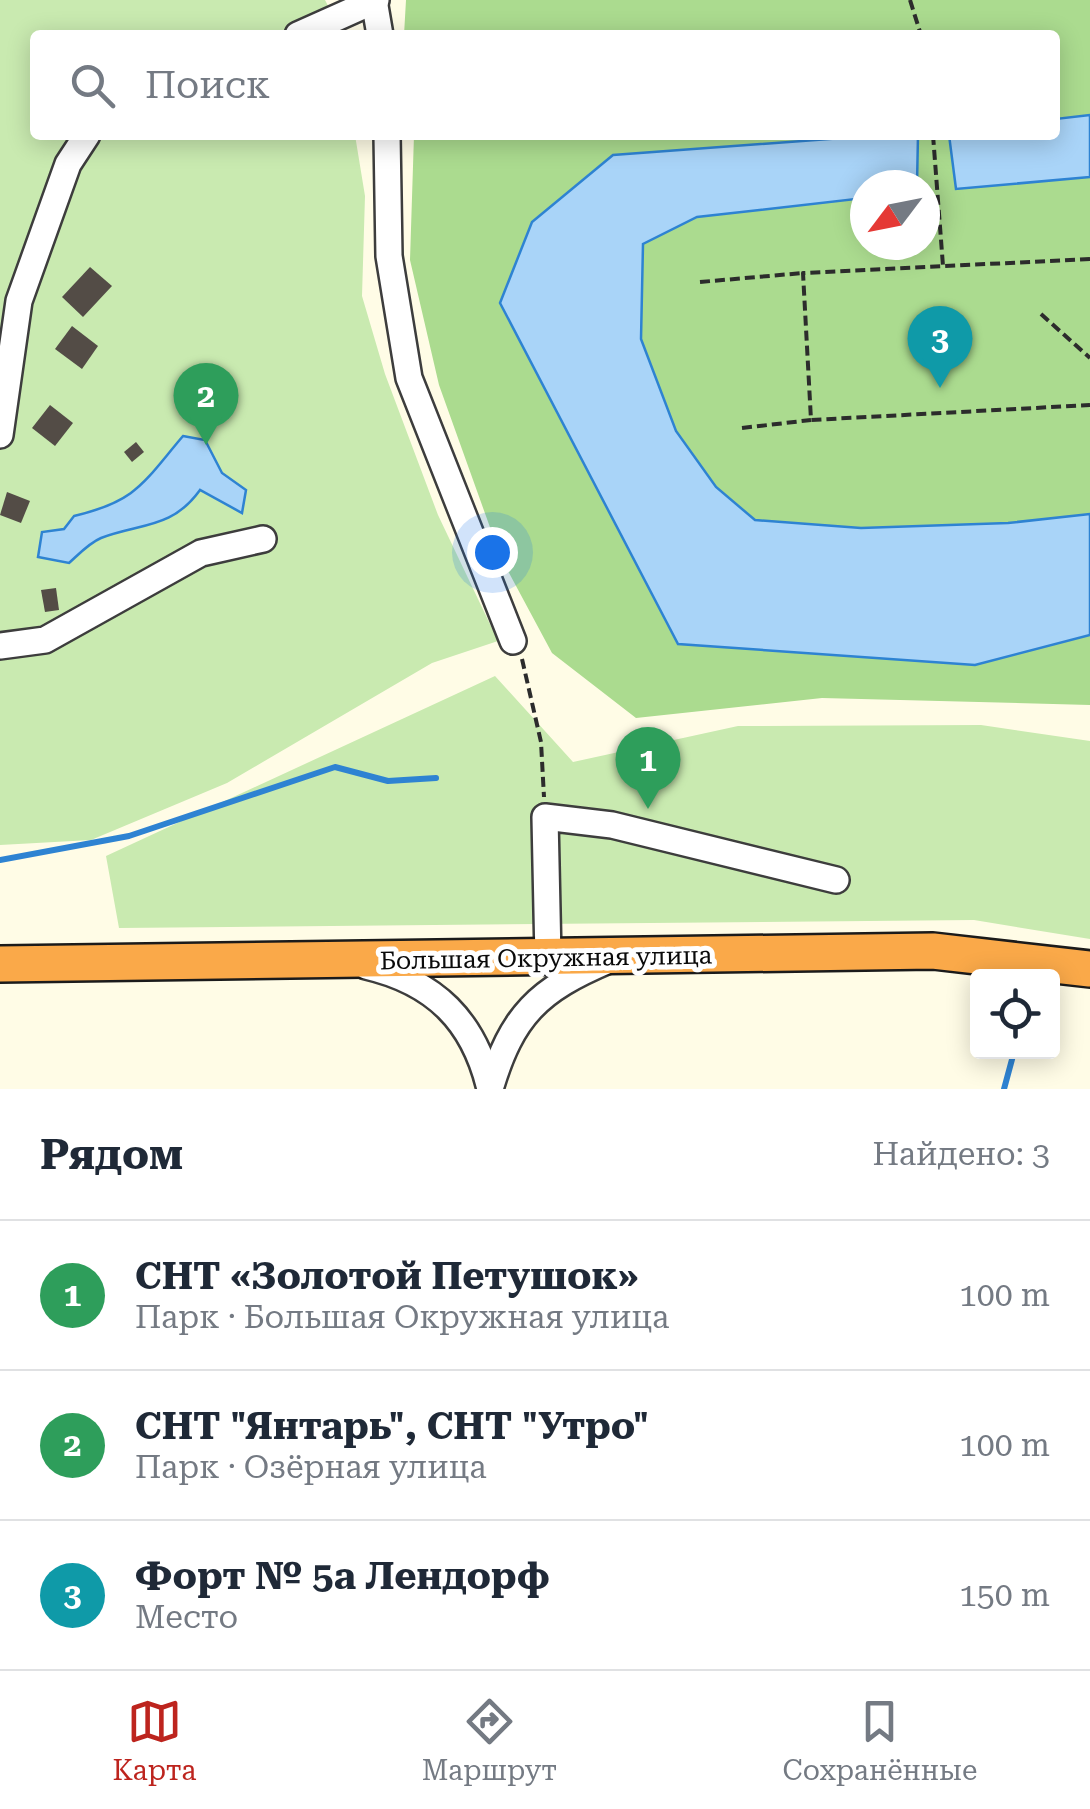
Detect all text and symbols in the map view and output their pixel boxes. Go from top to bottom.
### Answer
search box [30,30,1060,140]
icon: search [65,58,120,113]
text: Поиск [145,63,270,107]
north arrow [850,170,940,260]
pin: 3 [908,306,972,388]
pin: 2 [174,362,238,445]
your location [467,527,518,578]
pin: 1 [616,726,680,809]
street label: Большая Окружная улица [380,941,713,975]
map controls [970,969,1060,1059]
button: locate [970,969,1060,1059]
text: Рядом [40,1130,183,1179]
text: Найдено: 3 [872,1135,1050,1173]
text: СНТ «Золотой Петушок» [135,1254,639,1298]
text: 1 [64,1276,81,1314]
text: 100 m [959,1276,1050,1314]
text: Парк · Большая Окружная улица [135,1298,669,1336]
text: СНТ "Янтарь", СНТ "Утро" [135,1404,649,1448]
text: 2 [64,1426,81,1464]
text: 100 m [959,1426,1050,1464]
text: Парк · Озёрная улица [135,1448,487,1486]
text: Форт № 5а Лендорф [135,1554,550,1598]
text: 3 [64,1576,81,1614]
text: 150 m [959,1576,1050,1614]
text: Место [135,1598,238,1636]
tab: Карта [113,1694,196,1787]
tab: Маршрут [422,1694,557,1787]
tab: Сохранённые [782,1694,977,1787]

